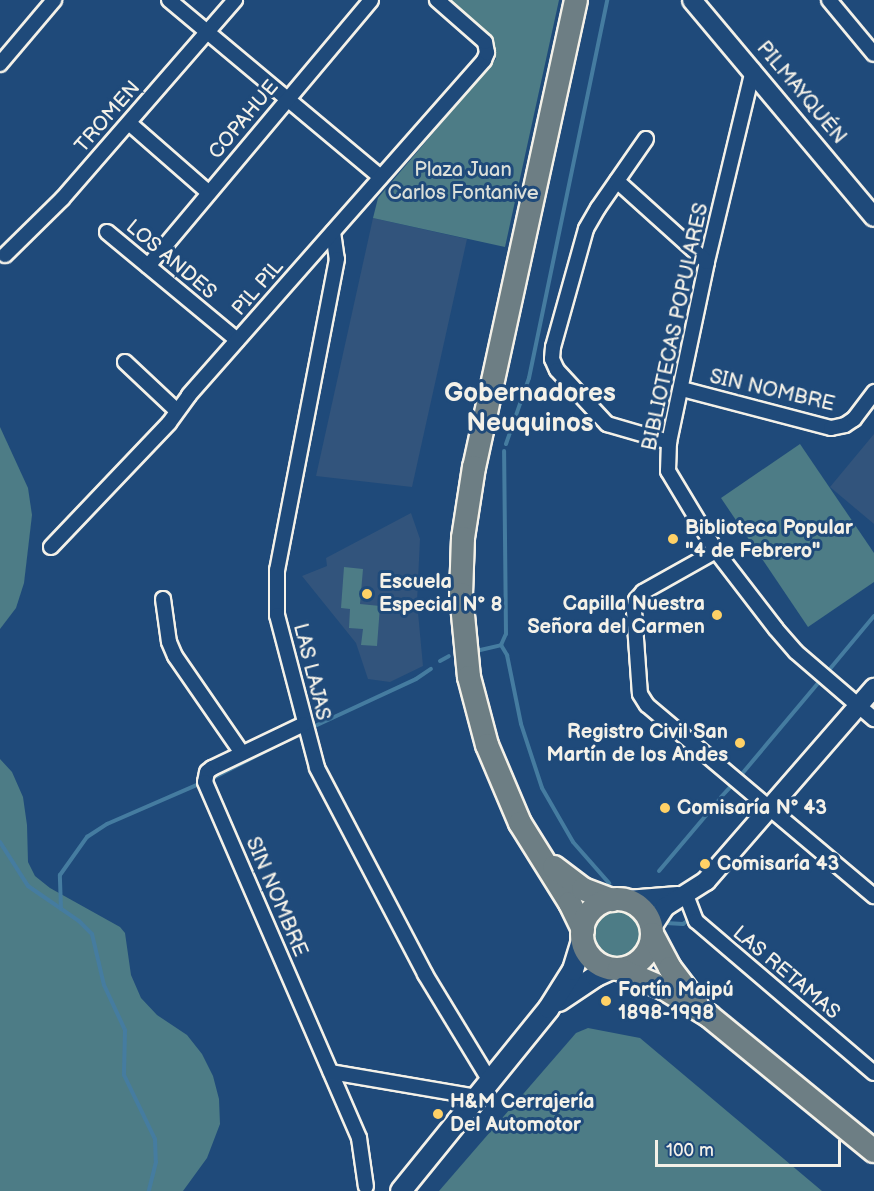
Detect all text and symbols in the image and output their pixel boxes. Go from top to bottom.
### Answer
street label: PILMAYQUÉN [751,37,851,149]
street label: TROMEN [70,76,146,158]
street label: COPAHUE [204,76,284,164]
park label: Plaza Juan Carlos Fontanive [387,159,539,206]
street label: BIBLIOTECAS POPULARES [638,201,714,453]
street label: LOS ANDES [121,215,221,305]
street label: PIL PIL [227,255,289,321]
street label: SIN NOMBRE [707,365,837,417]
district label: Gobernadores Neuquinos [444,378,616,440]
place label: Biblioteca Popular "4 de Febrero" [685,516,853,563]
marker: Biblioteca Popular "4 de Febrero" [666,532,680,546]
place label: Escuela Especial N° 8 [379,570,502,617]
marker: Escuela Especial N° 8 [360,587,374,601]
place label: Capilla Nuestra Señora del Carmen [527,592,705,639]
marker: Capilla Nuestra Señora del Carmen [710,608,724,622]
street label: LAS LAJAS [287,621,335,723]
place label: Registro Civil San Martín de los Andes [547,720,728,767]
marker: Registro Civil San Martín de los Andes [733,736,747,750]
place label: Comisaría N° 43 [677,796,827,820]
marker: Comisaría N° 43 [658,801,672,815]
street label: SIN NOMBRE [240,834,312,960]
place label: Comisaría 43 [717,852,839,876]
marker: Comisaría 43 [698,857,712,871]
street label: LAS RETAMAS [728,921,844,1025]
place label: Fortín Maipú 1898-1998 [618,978,734,1025]
marker: Fortín Maipú 1898-1998 [599,994,613,1008]
place label: H&M Cerrajería Del Automotor [450,1090,595,1137]
marker: H&M Cerrajería Del Automotor [431,1107,445,1121]
scale bar [658,1128,844,1166]
text: 100 m [666,1140,714,1161]

